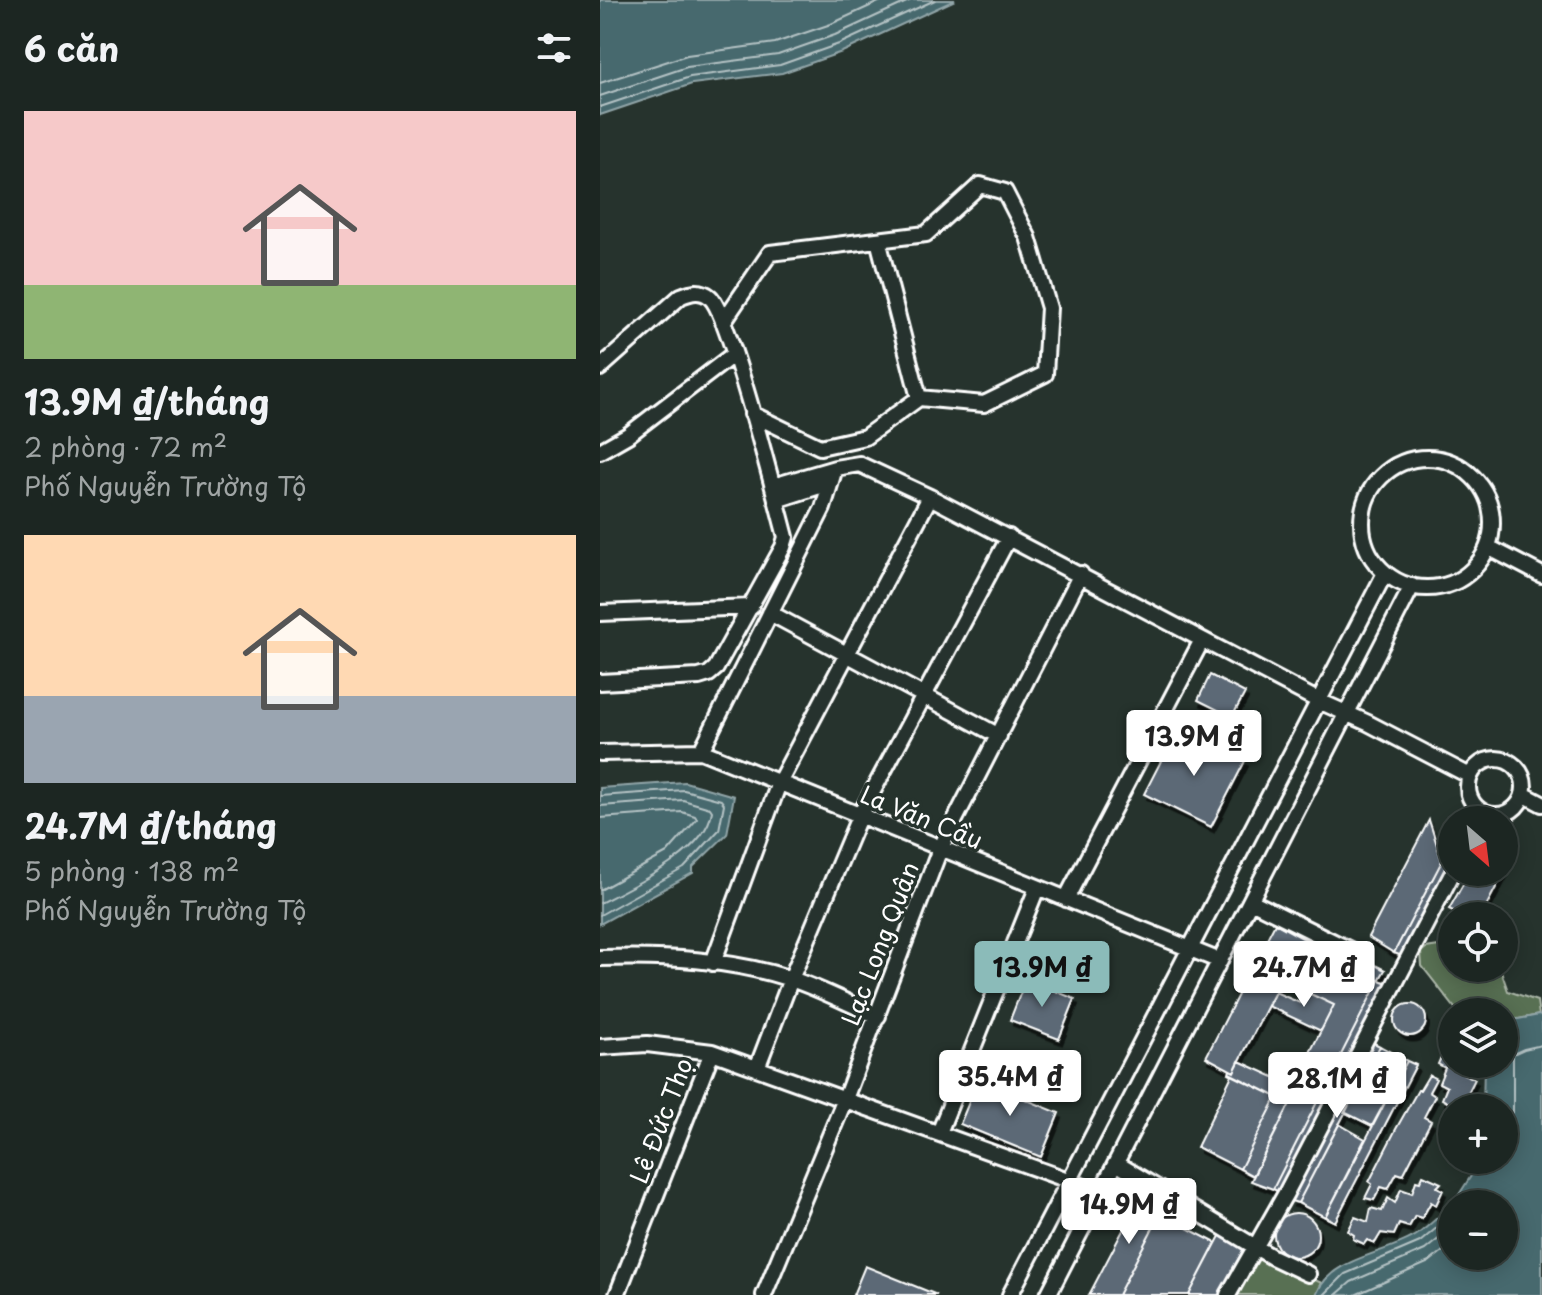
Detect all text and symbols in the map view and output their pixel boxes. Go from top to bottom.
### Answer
text: 6 căn [24,22,119,74]
icon: filters [532,26,576,70]
icon: home [228,163,372,307]
text: 13.9M ₫/tháng [24,375,269,427]
text: 2 phòng · 72 m² [24,427,227,466]
text: Phố Nguyễn Trường Tộ [24,466,306,505]
icon: home [228,587,372,731]
pin: 13.9M ₫ [1120,710,1268,778]
text: 13.9M ₫ [1144,716,1244,755]
street label: La Văn Cầu [855,775,988,857]
text: 24.7M ₫/tháng [24,799,277,851]
north arrow [1438,806,1518,886]
map controls [1438,806,1518,1270]
text: 5 phòng · 138 m² [24,851,239,890]
street label: Lạc Long Quân [831,856,927,1030]
text: Phố Nguyễn Trường Tộ [24,890,306,929]
button: locate [1438,902,1518,982]
pin: 13.9M ₫ [968,941,1116,1009]
pin: 24.7M ₫ [1230,941,1378,1009]
text: 13.9M ₫ [992,947,1092,986]
text: 24.7M ₫ [1252,947,1356,986]
button: layers [1438,998,1518,1078]
pin: 35.4M ₫ [936,1050,1084,1118]
street label: Lê Đức Thọ [620,1052,701,1188]
pin: 28.1M ₫ [1263,1052,1411,1120]
text: 35.4M ₫ [957,1056,1063,1095]
text: 28.1M ₫ [1286,1058,1388,1097]
button: + [1438,1094,1518,1174]
pin: 14.9M ₫ [1055,1178,1203,1246]
text: 14.9M ₫ [1079,1184,1179,1223]
button: − [1438,1190,1518,1270]

